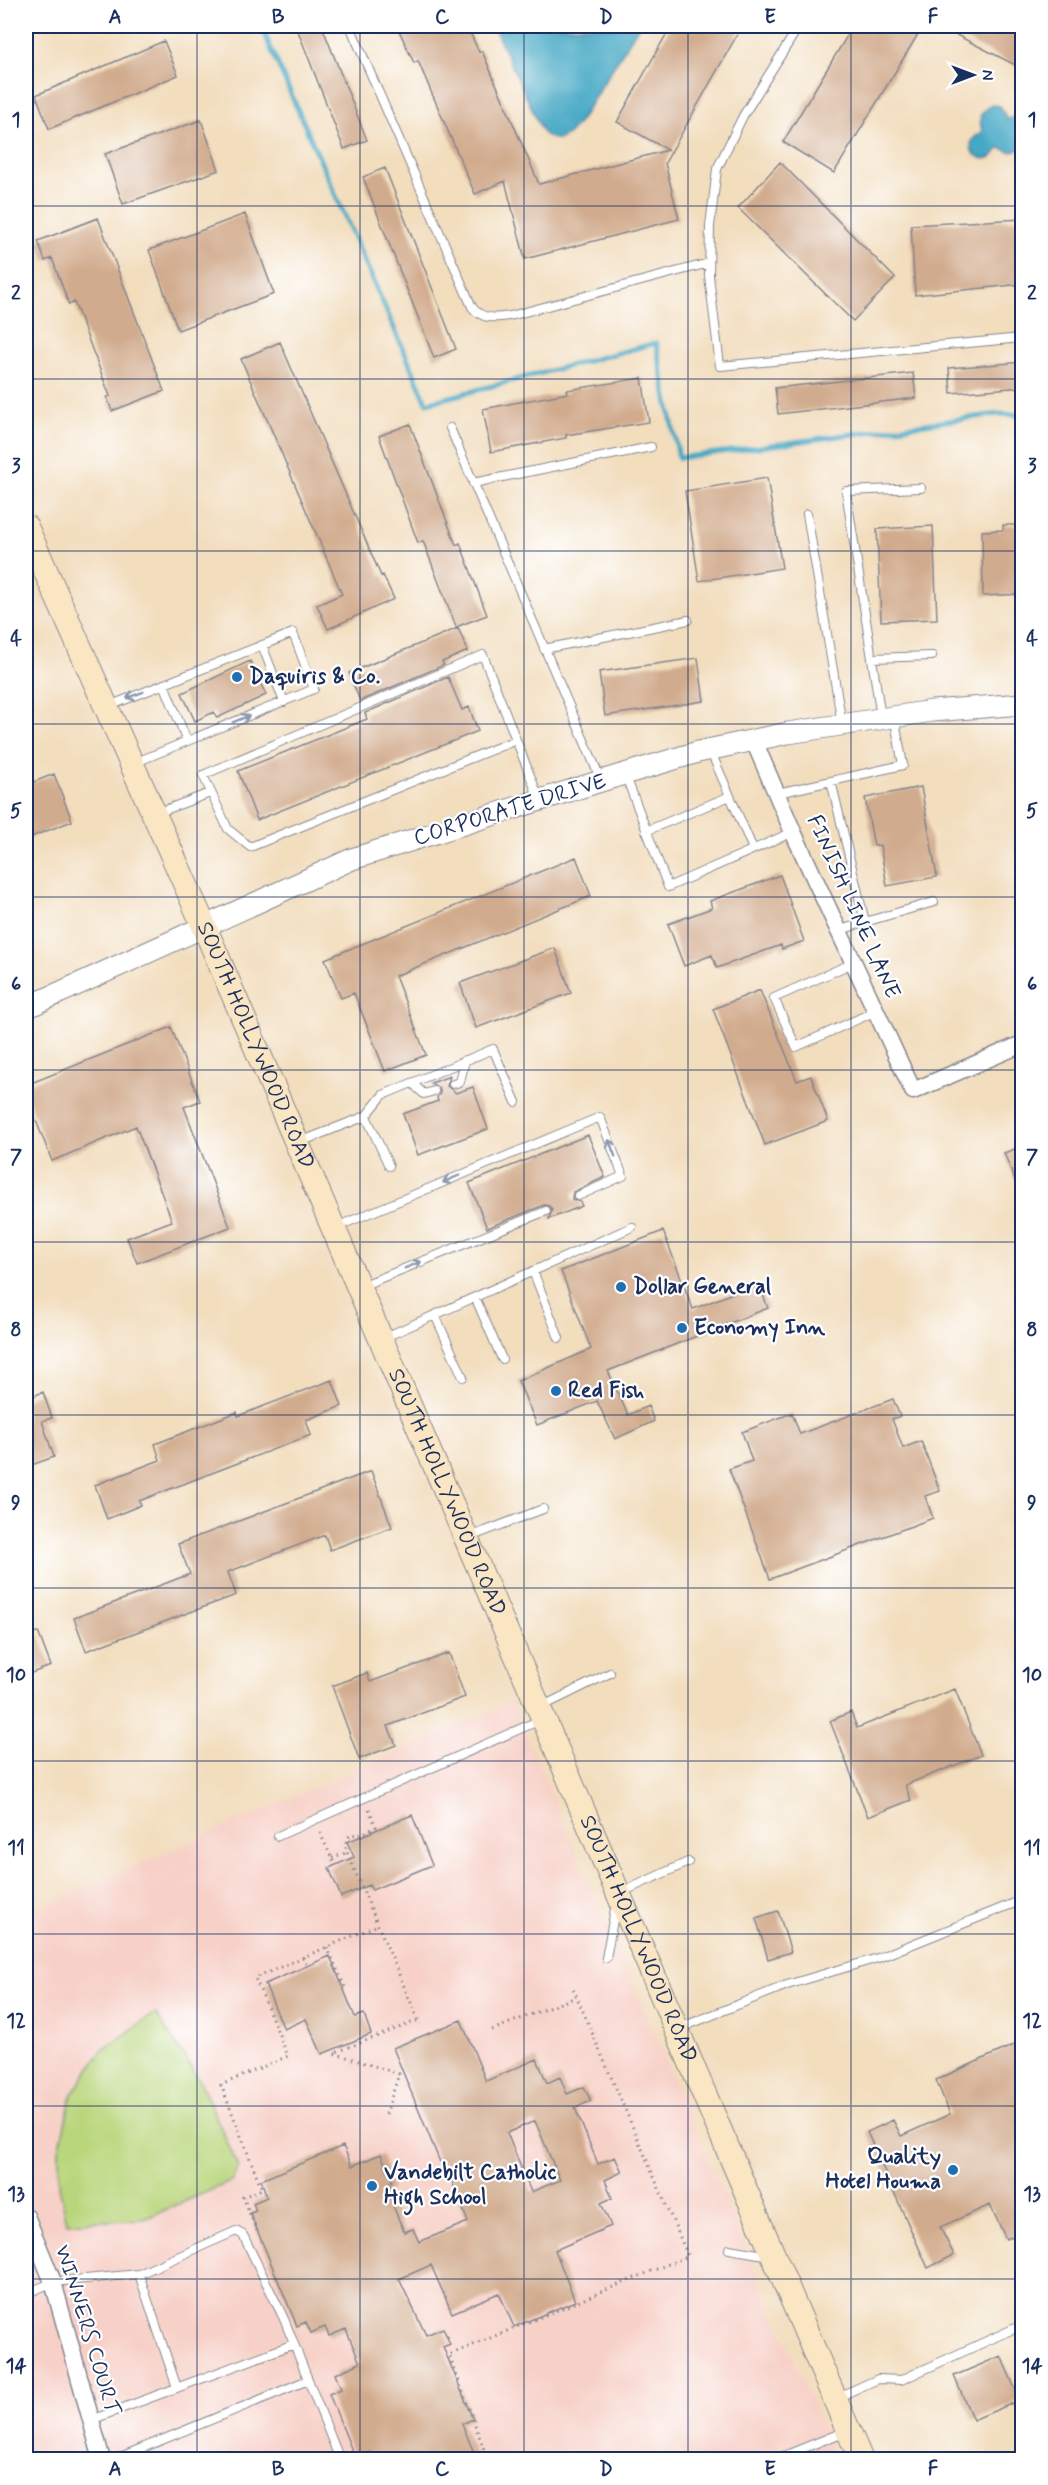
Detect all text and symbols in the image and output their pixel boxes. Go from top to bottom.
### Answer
text: A [108,4,122,31]
text: B [272,4,285,31]
text: C [435,4,450,31]
text: D [599,4,613,31]
text: E [764,4,776,31]
text: F [928,4,939,31]
north arrow [943,45,1003,105]
text: N [976,70,997,80]
text: 1 [12,107,20,134]
text: 1 [1028,107,1036,134]
text: 2 [11,280,21,307]
text: 2 [1027,280,1037,307]
text: 3 [11,453,21,480]
text: 3 [1027,453,1037,480]
text: 4 [10,626,22,653]
text: 4 [1026,626,1038,653]
place label: Daquiris & Co. [249,663,381,691]
marker: Daquiris & Co. [230,670,244,684]
one-way arrow [126,691,144,702]
one-way arrow [231,713,250,724]
street label: CORPORATE DRIVE [410,767,610,853]
text: 5 [10,798,22,825]
text: 5 [1026,798,1038,825]
street label: FINISH LINE LANE [800,811,906,1003]
street label: SOUTH HOLLYWOOD ROAD [190,918,321,1174]
text: 6 [11,971,21,998]
text: 6 [1027,971,1037,998]
one-way arrow [606,1139,617,1158]
text: 7 [10,1144,22,1171]
text: 7 [1026,1144,1038,1171]
one-way arrow [442,1174,461,1185]
one-way arrow [403,1259,422,1270]
place label: Dollar General [633,1273,772,1301]
marker: Dollar General [614,1280,628,1294]
place label: Economy Inn [694,1314,826,1343]
text: 8 [10,1317,22,1344]
text: 8 [1026,1317,1038,1344]
marker: Economy Inn [675,1321,689,1335]
street label: SOUTH HOLLYWOOD ROAD [381,1364,512,1620]
place label: Red Fish [568,1377,644,1405]
marker: Red Fish [549,1384,563,1398]
text: 9 [11,1490,21,1517]
text: 9 [1027,1490,1037,1517]
text: 10 [6,1662,26,1689]
text: 10 [1022,1662,1042,1689]
street label: SOUTH HOLLYWOOD ROAD [573,1811,703,2067]
text: 11 [7,1835,25,1862]
text: 11 [1023,1835,1041,1862]
text: 12 [6,2008,26,2035]
text: 12 [1022,2008,1042,2035]
place label: Quality Hotel Houma [826,2143,941,2196]
place label: Vandebilt Catholic High School [384,2159,557,2216]
marker: Quality Hotel Houma [946,2163,960,2177]
marker: Vandebilt Catholic High School [365,2179,379,2193]
text: 13 [7,2181,25,2208]
text: 13 [1023,2181,1041,2208]
street label: WINNERS COURT [48,2242,126,2419]
text: 14 [5,2353,27,2380]
text: 14 [1021,2353,1043,2380]
text: A [108,2456,122,2483]
text: B [272,2456,285,2483]
text: C [435,2456,450,2483]
text: D [599,2456,613,2483]
text: E [764,2456,776,2483]
text: F [928,2456,939,2483]

